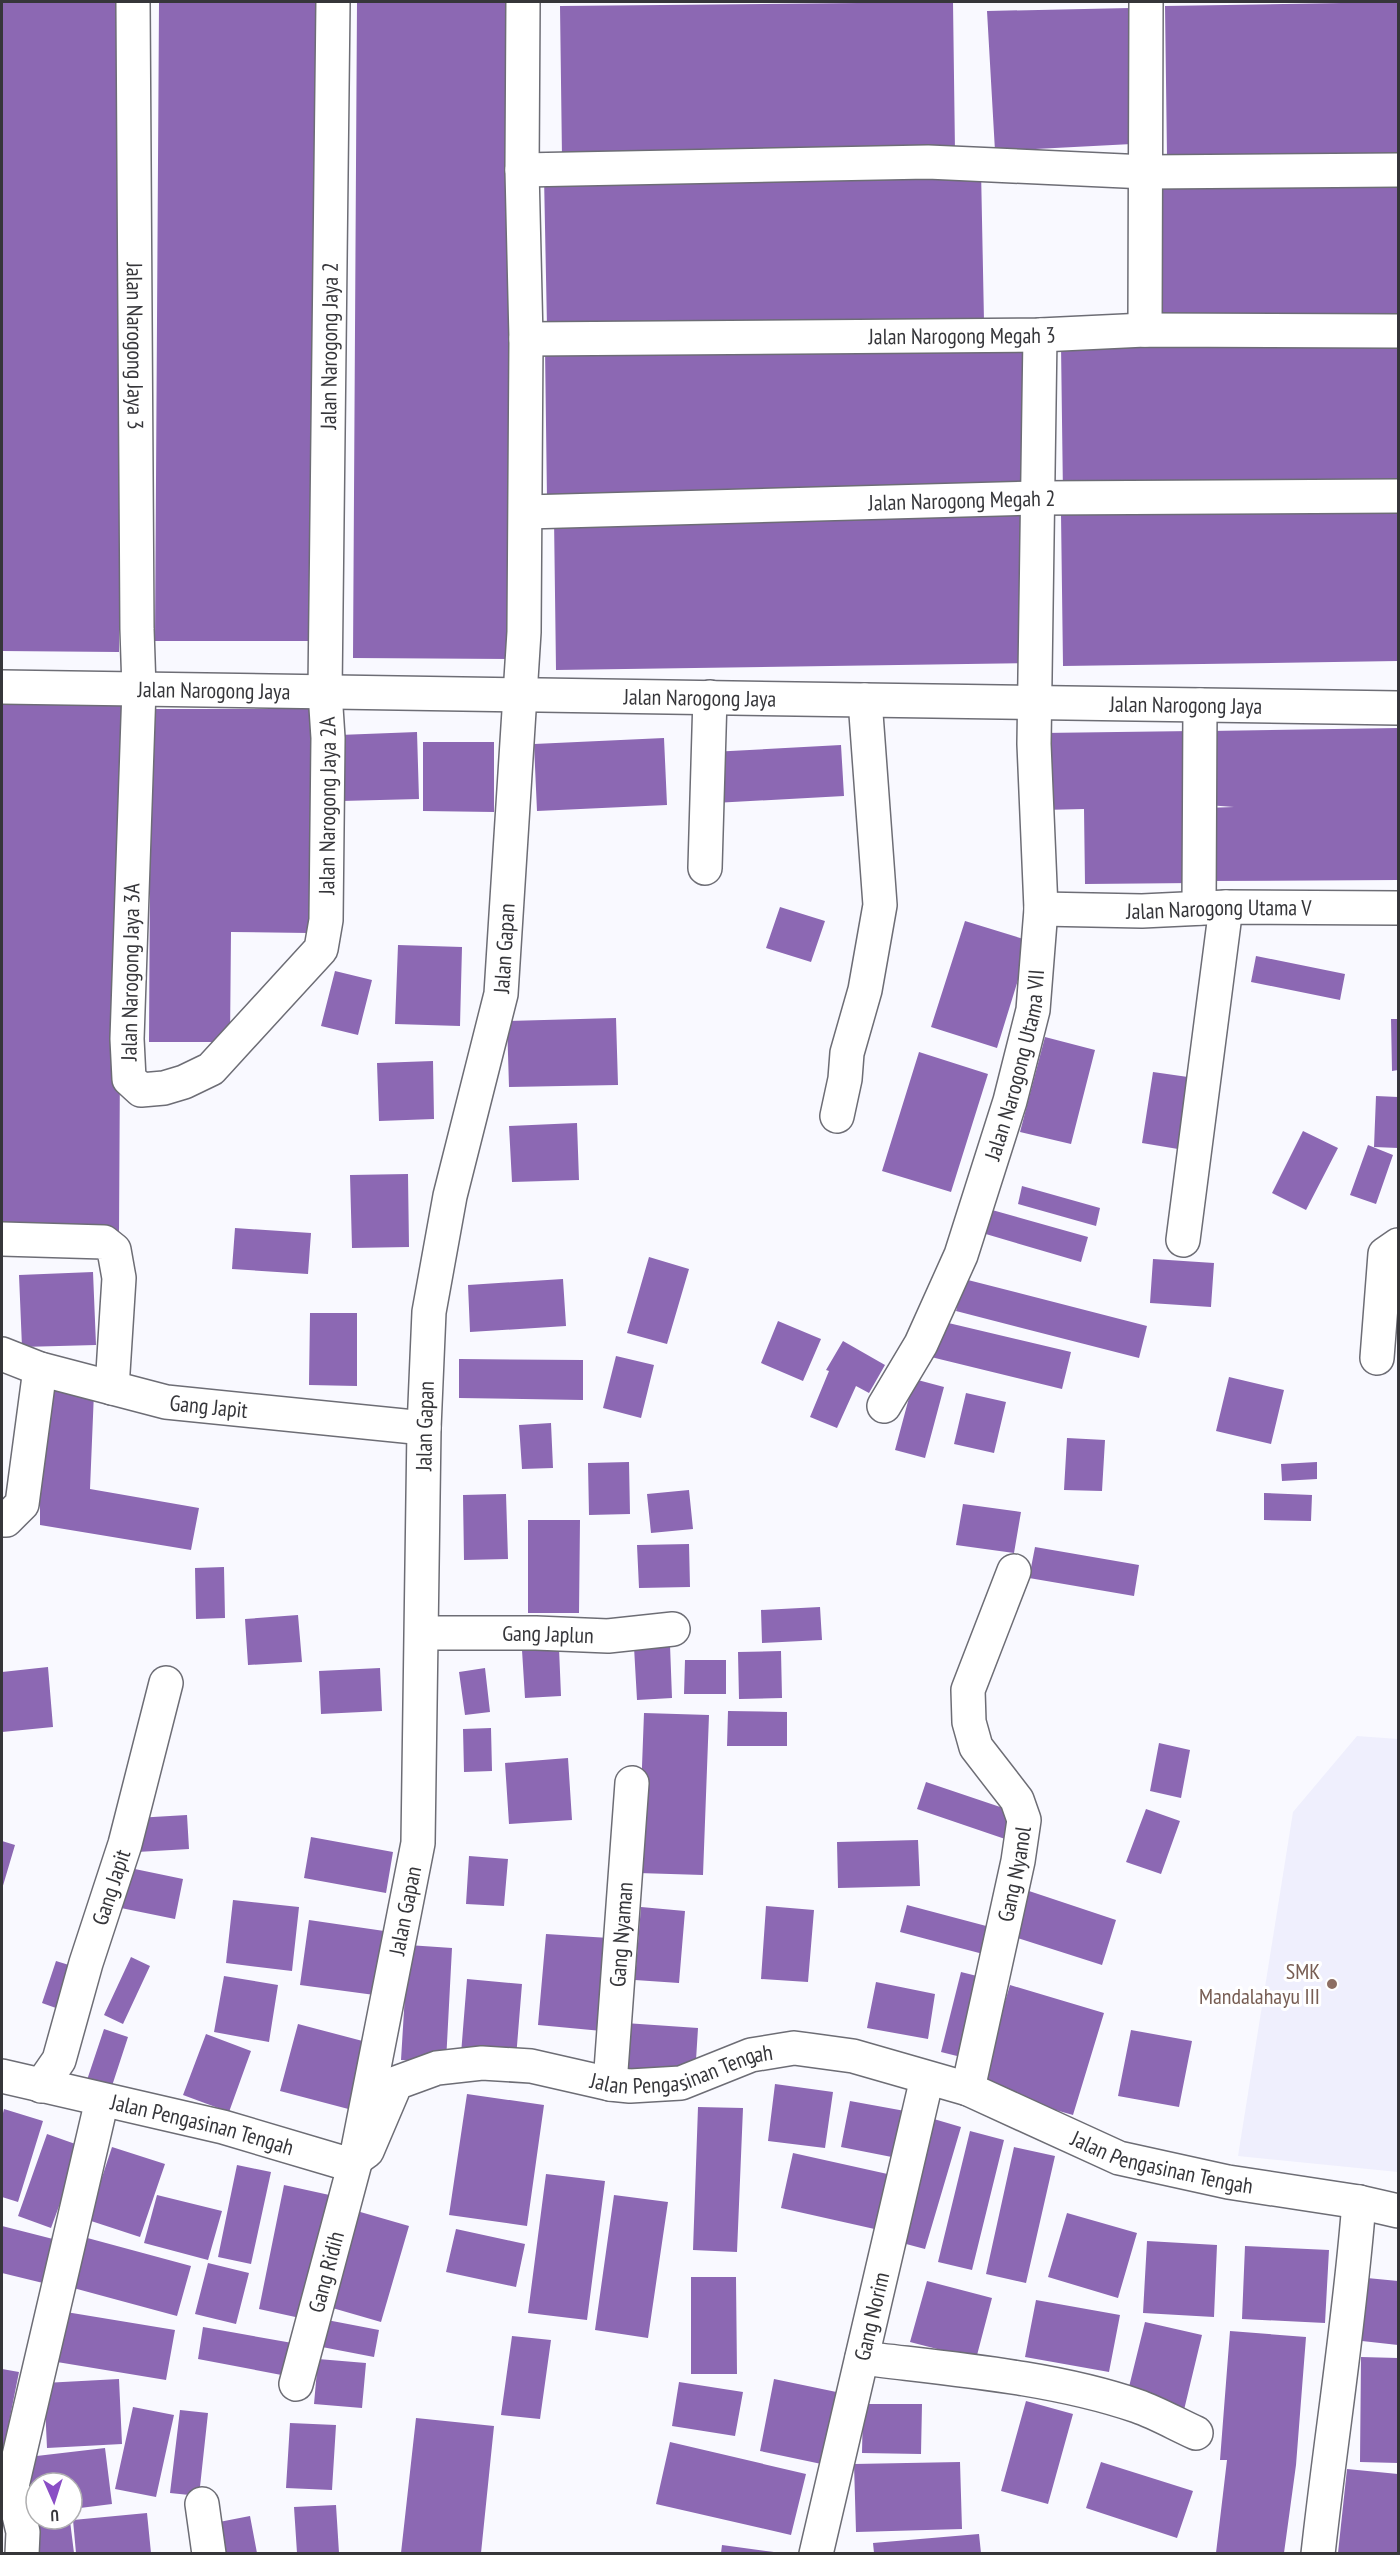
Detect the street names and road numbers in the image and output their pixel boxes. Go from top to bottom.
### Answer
street label: Jalan Narogong Jaya 3 [121,261,150,430]
street label: Jalan Narogong Jaya 2 [314,262,344,431]
street label: Jalan Narogong Megah 3 [867,320,1056,350]
street label: Jalan Narogong Megah 2 [867,484,1055,517]
street label: Jalan Narogong Jaya [136,675,291,705]
street label: Jalan Narogong Jaya [622,682,776,713]
street label: Jalan Narogong Jaya [1108,690,1262,720]
street label: Jalan Narogong Jaya 2A [312,715,342,896]
street label: Jalan Narogong Jaya 3A [114,882,146,1062]
street label: Jalan Narogong Utama V [1125,893,1312,925]
street label: Jalan Gapan [487,902,521,995]
street label: Jalan Narogong Utama VII [978,968,1050,1165]
street label: Jalan Gapan [409,1380,440,1472]
street label: Gang Japit [168,1388,249,1424]
street label: Gang Japlun [502,1619,594,1649]
street label: Gang Nyanol [991,1824,1037,1924]
street label: Gang Japit [85,1846,136,1929]
street label: Jalan Gapan [382,1864,427,1958]
street label: Gang Nyaman [603,1881,639,1988]
street label: Jalan Pengasinan Tengah [587,2038,774,2100]
street label: Jalan Pengasinan Tengah [107,2087,297,2161]
street label: Jalan Pengasinan Tengah [1066,2124,1255,2200]
street label: Gang Ridih [302,2228,350,2316]
street label: Gang Norim [848,2269,895,2363]

